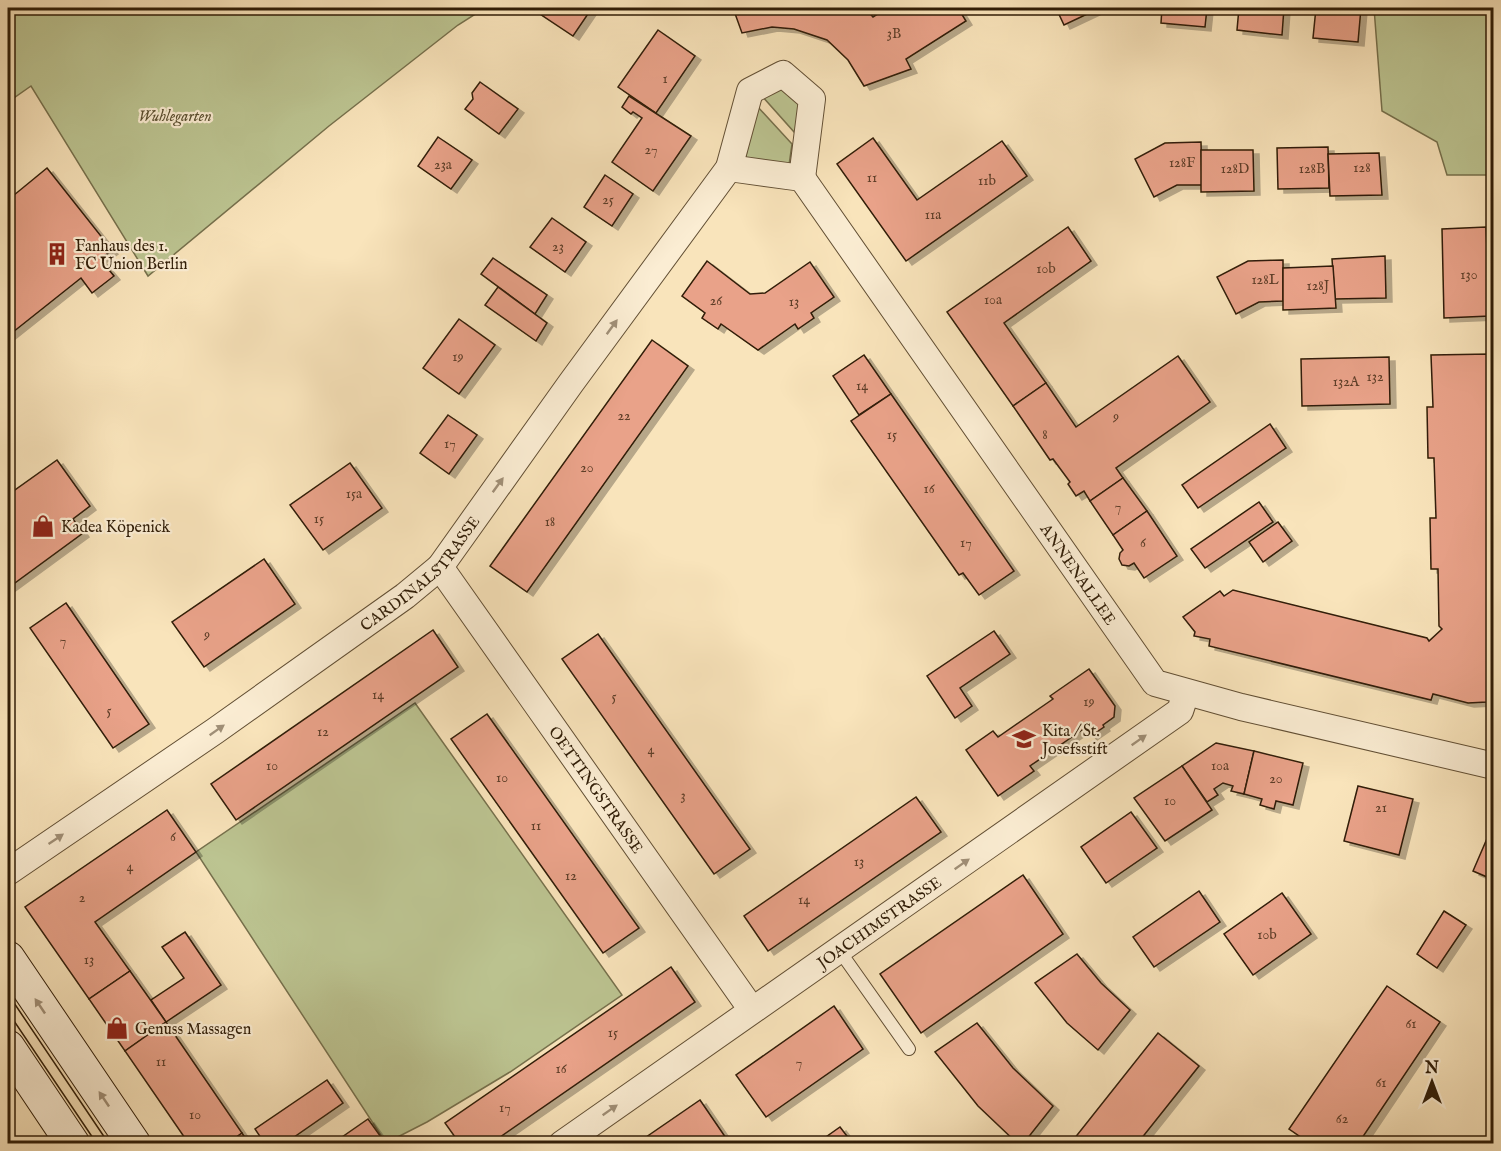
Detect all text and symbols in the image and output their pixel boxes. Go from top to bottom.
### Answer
house number: 3B [887,25,901,43]
house number: 1 [662,70,668,88]
park label: Wuhlegarten [138,107,212,127]
house number: 27 [645,141,657,159]
house number: 128F [1169,154,1195,172]
house number: 23a [434,156,453,174]
house number: 128 [1353,159,1371,177]
house number: 128D [1221,160,1249,178]
house number: 128B [1299,160,1325,178]
house number: 11 [867,169,877,187]
house number: 11b [978,172,996,190]
house number: 25 [602,191,614,209]
house number: 11a [925,206,942,224]
place label: Fanhaus des 1. FC Union Berlin [75,237,188,275]
house number: 23 [552,238,564,256]
building icon: Fanhaus des 1. FC Union Berlin [44,241,70,267]
house number: 10b [1036,260,1056,278]
house number: 130 [1460,266,1478,284]
house number: 128L [1251,271,1279,289]
house number: 128J [1307,277,1330,295]
house number: 10a [984,291,1003,309]
house number: 26 [710,292,723,310]
house number: 13 [789,293,799,311]
one-way arrow [606,319,618,335]
house number: 19 [452,348,464,366]
house number: 132 [1366,368,1384,386]
house number: 132A [1333,373,1360,391]
house number: 14 [856,377,868,395]
house number: 22 [617,407,631,425]
house number: 9 [1112,408,1119,426]
house number: 15 [887,426,897,444]
house number: 8 [1042,426,1048,444]
house number: 17 [444,435,456,453]
house number: 20 [580,459,594,477]
one-way arrow [492,477,504,493]
house number: 16 [923,480,936,498]
house number: 15a [346,485,363,503]
house number: 7 [1115,498,1121,516]
house number: 15 [314,510,324,528]
shop icon: Kadea Köpenick [30,513,56,539]
street label: CARDINALSTRASSE [357,513,485,637]
house number: 18 [545,513,555,531]
place label: Kadea Köpenick [61,518,171,538]
street label: ANNENALLEE [1034,520,1119,629]
house number: 17 [960,534,972,552]
house number: 6 [1140,534,1147,552]
house number: 9 [203,626,210,644]
house number: 7 [60,632,66,650]
house number: 14 [372,686,384,704]
house number: 5 [611,688,617,706]
house number: 19 [1083,693,1095,711]
house number: 5 [106,702,112,720]
place label: Kita / St. Josefsstift [1040,722,1108,760]
house number: 12 [317,723,329,741]
street label: OETTINGSTRASSE [543,723,647,858]
one-way arrow [209,724,225,736]
school or university icon: Kita / St. Josefsstift [1011,726,1037,752]
one-way arrow [1130,734,1146,746]
house number: 4 [648,741,655,759]
house number: 10 [266,757,278,775]
house number: 10a [1211,757,1230,775]
house number: 10 [496,769,508,787]
house number: 20 [1269,770,1283,788]
house number: 3 [680,787,686,805]
house number: 10 [1164,792,1176,810]
house number: 21 [1375,799,1387,817]
house number: 11 [531,817,541,835]
house number: 6 [170,828,177,846]
one-way arrow [48,834,64,845]
house number: 13 [854,853,864,871]
house number: 4 [127,858,134,876]
one-way arrow [953,858,969,870]
house number: 12 [565,867,577,885]
street label: JOACHIMSTRASSE [812,873,946,975]
house number: 2 [79,889,86,907]
house number: 14 [798,891,810,909]
house number: 10b [1257,926,1277,944]
house number: 13 [84,951,94,969]
one-way arrow [35,998,46,1014]
shop icon: Genuss Massagen [104,1015,130,1041]
house number: 61 [1405,1015,1417,1033]
place label: Genuss Massagen [135,1020,252,1040]
house number: 15 [608,1024,618,1042]
north arrow [1402,1052,1462,1112]
house number: 11 [156,1053,166,1071]
house number: 7 [796,1054,802,1072]
text: N [1424,1059,1439,1079]
house number: 16 [555,1060,568,1078]
house number: 61 [1375,1074,1387,1092]
one-way arrow [98,1091,110,1107]
house number: 17 [499,1099,511,1117]
one-way arrow [602,1105,618,1116]
house number: 10 [189,1106,201,1124]
house number: 62 [1336,1110,1349,1128]

